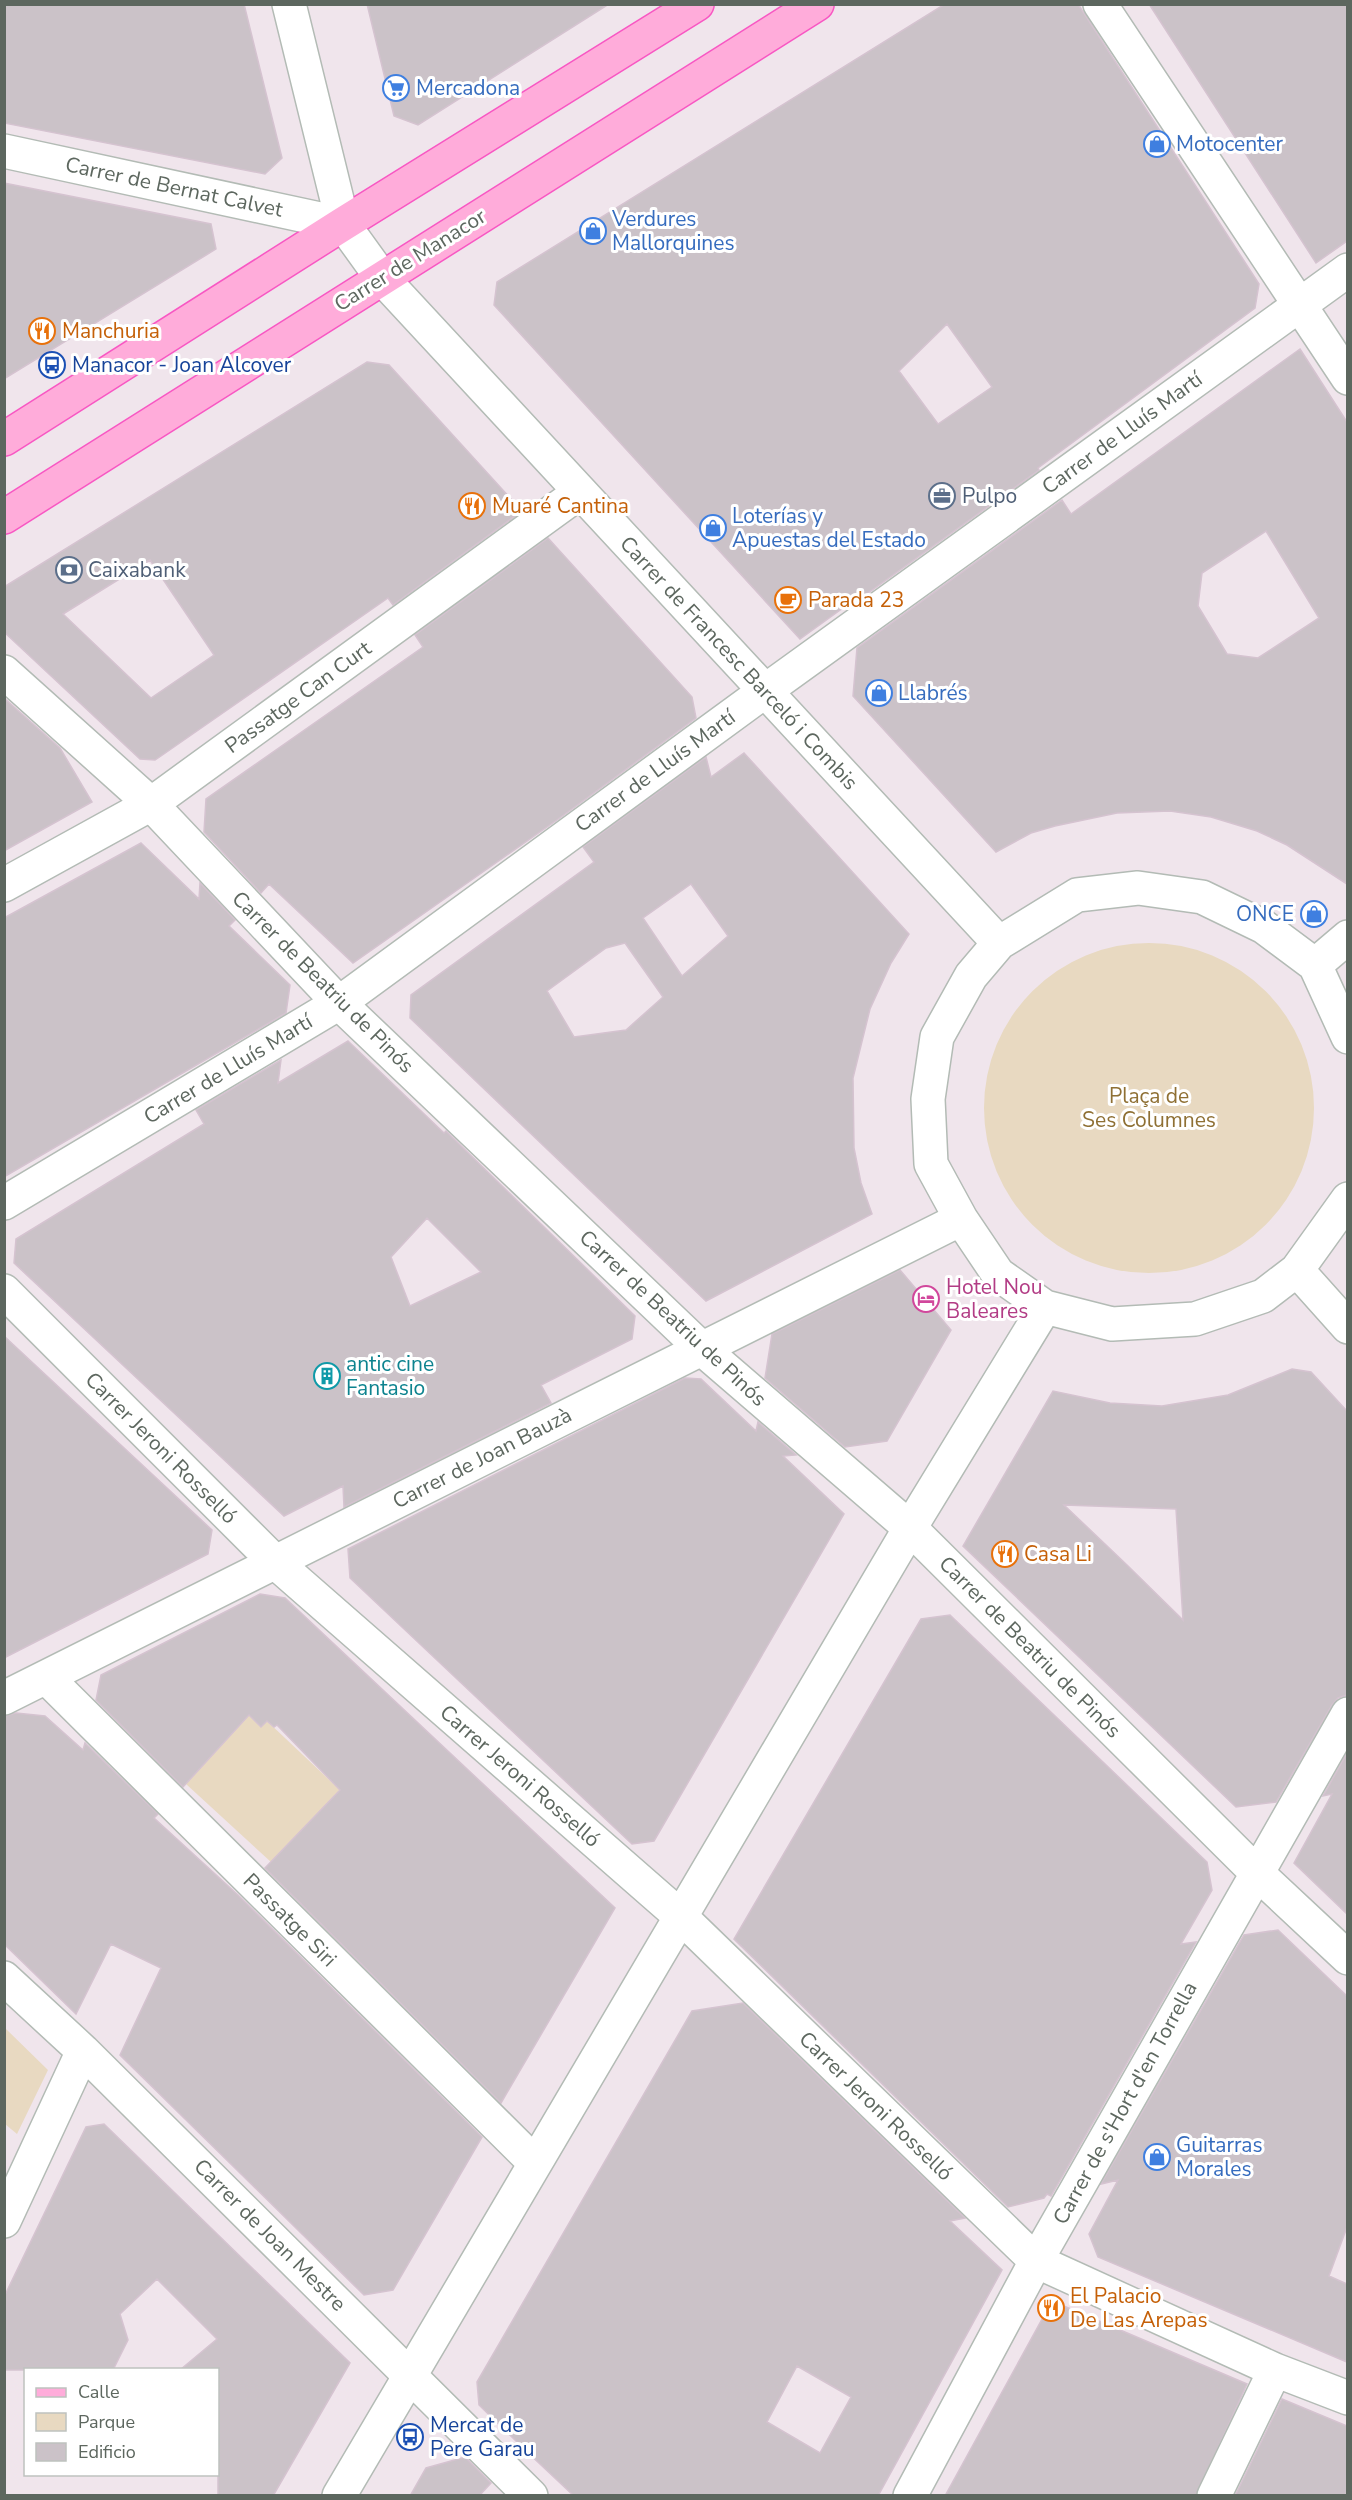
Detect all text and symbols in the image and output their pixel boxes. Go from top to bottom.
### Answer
supermarket icon: Mercadona [381,73,411,103]
place label: Mercadona [416,74,520,102]
shop icon: Motocenter [1142,129,1172,159]
place label: Motocenter [1176,130,1283,158]
street label: Carrer de Bernat Calvet [63,150,286,224]
street label: Carrer de Manacor [329,202,491,318]
place label: Verdures Mallorquines [611,205,735,257]
shop icon: Verdures Mallorquines [578,216,608,246]
restaurant icon: Manchuria [27,316,57,346]
place label: Manchuria [62,317,160,345]
bus stop icon: Manacor - Joan Alcover [37,350,67,380]
place label: Manacor - Joan Alcover [72,351,292,379]
street label: Carrer de Lluís Martí [1036,365,1209,501]
office icon: Pulpo [927,481,957,511]
place label: Pulpo [962,482,1017,510]
restaurant icon: Muaré Cantina [457,491,487,521]
place label: Muaré Cantina [492,492,629,520]
place label: Loterías y Apuestas del Estado [732,502,926,554]
shop icon: Loterías y Apuestas del Estado [698,513,728,543]
street label: Carrer de Francesc Barceló i Combis [614,530,864,796]
bank icon: Caixabank [54,555,84,585]
place label: Caixabank [88,556,186,584]
cafe icon: Parada 23 [773,585,803,615]
place label: Parada 23 [808,586,904,614]
street label: Passatge Can Curt [219,634,377,760]
shop icon: Llabrés [864,678,894,708]
place label: Llabrés [898,679,968,707]
street label: Carrer de Lluís Martí [569,703,742,839]
street label: Carrer de Beatriu de Pinós [226,885,420,1079]
shop icon: ONCE [1299,899,1329,929]
place label: ONCE [1236,900,1294,928]
street label: Carrer de Lluís Martí [139,1007,318,1130]
park label: Plaça de Ses Columnes [1082,1082,1216,1134]
street label: Carrer de Beatriu de Pinós [573,1224,773,1412]
place label: Hotel Nou Baleares [946,1273,1043,1325]
hotel icon: Hotel Nou Baleares [911,1284,941,1314]
place label: antic cine Fantasio [346,1350,434,1402]
building icon: antic cine Fantasio [312,1361,342,1391]
street label: Carrer Jeroni Rosselló [79,1366,243,1530]
street label: Carrer de Joan Bauzà [388,1401,576,1515]
restaurant icon: Casa Li [990,1539,1020,1569]
place label: Casa Li [1024,1540,1092,1568]
street label: Carrer de Beatriu de Pinós [933,1550,1127,1744]
street label: Carrer Jeroni Rosselló [434,1699,606,1853]
street label: Passatge Siri [237,1867,343,1973]
street label: Carrer de s'Hort d'en Torrella [1046,1977,1204,2229]
street label: Carrer Jeroni Rosselló [793,2025,959,2187]
place label: Guitarras Morales [1176,2131,1263,2183]
shop icon: Guitarras Morales [1142,2142,1172,2172]
street label: Carrer de Joan Mestre [188,2153,352,2317]
place label: El Palacio De Las Arepas [1070,2282,1208,2334]
restaurant icon: El Palacio De Las Arepas [1036,2293,1066,2323]
legend [24,2368,219,2476]
text: Calle [78,2380,120,2404]
text: Parque [78,2410,135,2434]
place label: Mercat de Pere Garau [430,2411,535,2463]
bus stop icon: Mercat de Pere Garau [395,2422,425,2452]
text: Edificio [78,2440,136,2464]

